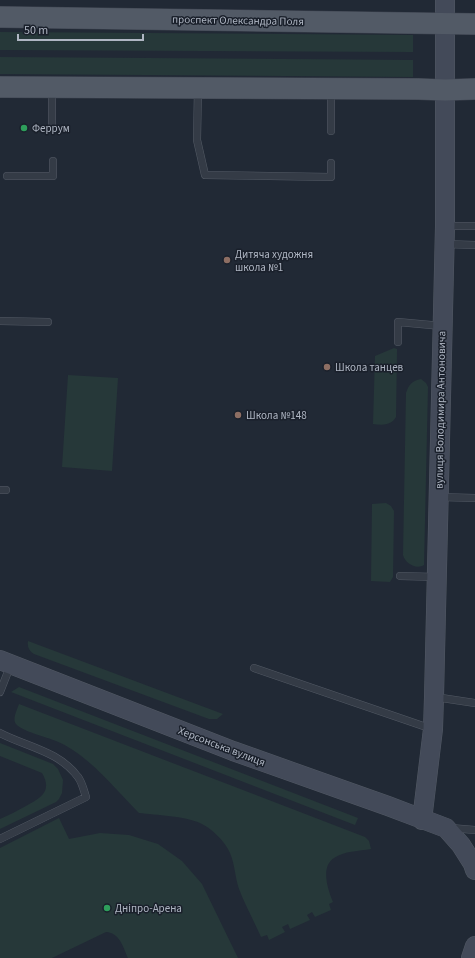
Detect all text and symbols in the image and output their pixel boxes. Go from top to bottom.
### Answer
street label: проспект Олександра Поля [172,12,304,29]
scale bar [18,16,143,42]
text: 50 m [24,22,48,39]
place label: Феррум [32,121,70,136]
marker: Феррум [19,123,29,133]
place label: Дитяча художня школа №1 [235,247,313,275]
marker: Дитяча художня школа №1 [222,255,232,265]
street label: вулиця Володимира Антоновича [432,331,449,489]
place label: Школа танцев [335,360,404,375]
marker: Школа танцев [322,362,332,372]
place label: Школа №148 [246,408,307,423]
marker: Школа №148 [233,410,243,420]
street label: Херсонська вулиця [176,723,267,770]
place label: Дніпро-Арена [115,901,182,916]
marker: Дніпро-Арена [102,903,112,913]

